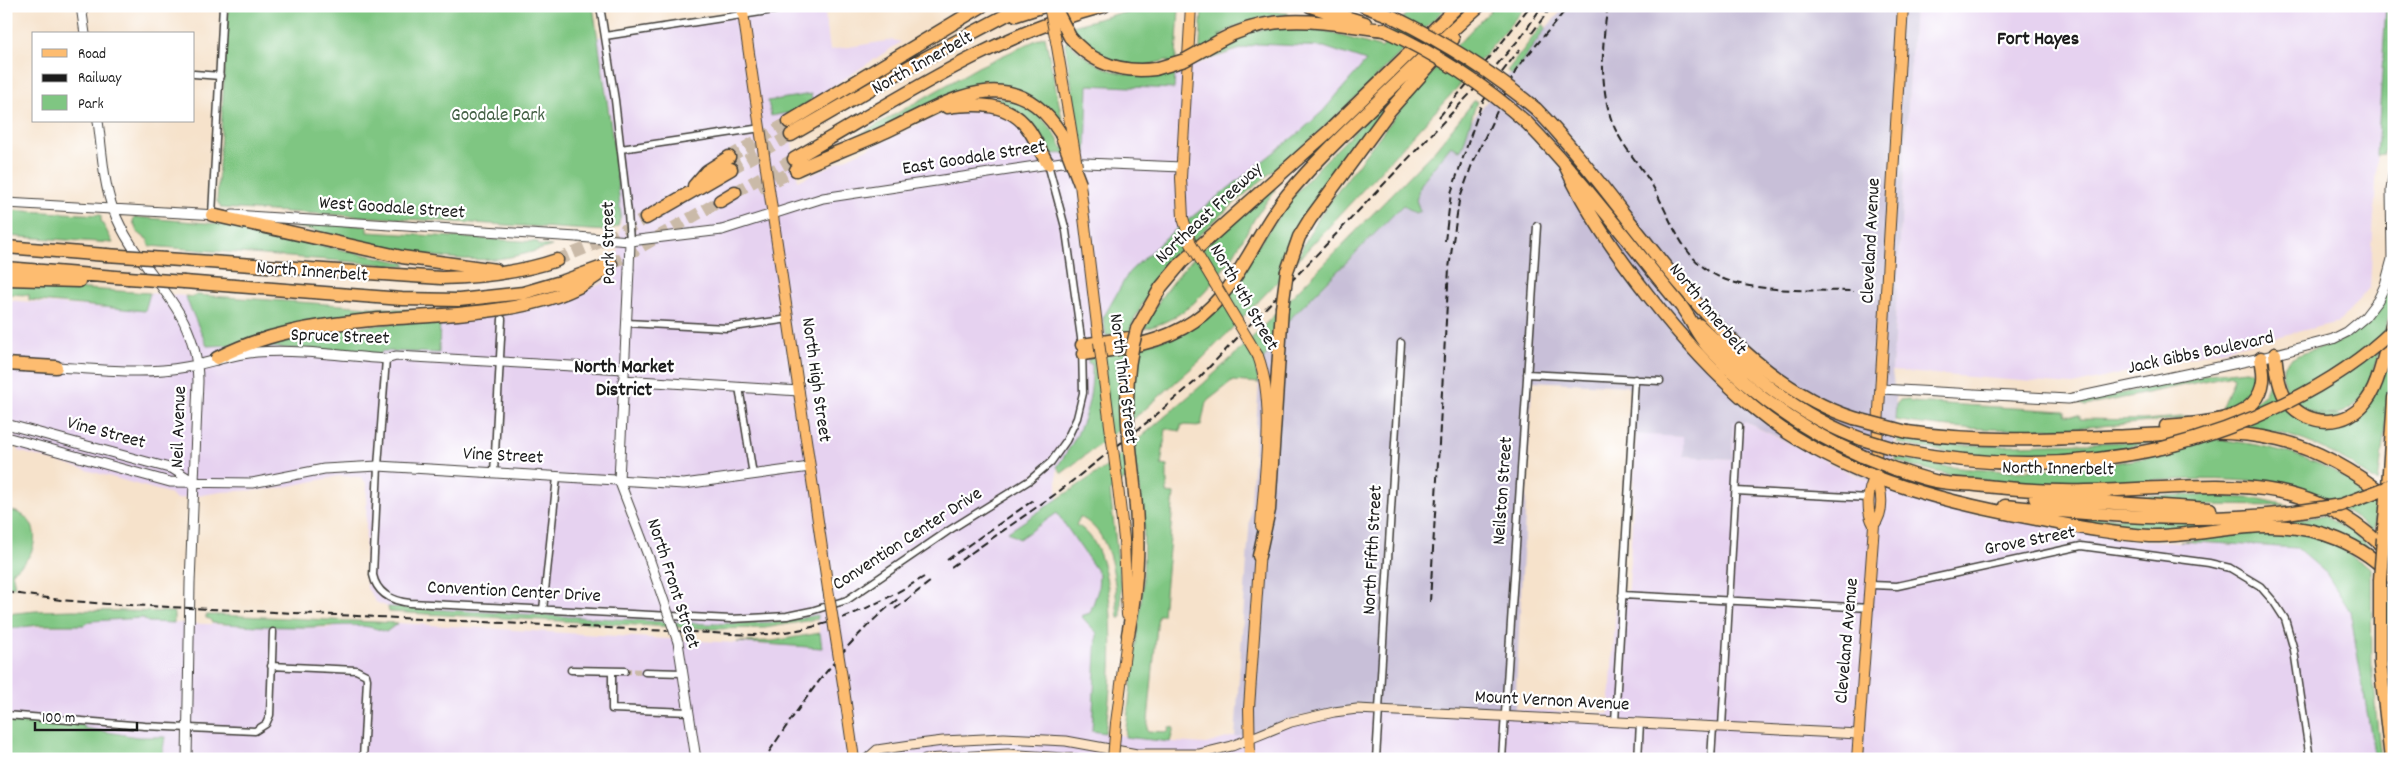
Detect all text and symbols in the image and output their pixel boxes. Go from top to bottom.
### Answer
street label: North Innerbelt [868,25,978,103]
district label: Fort Hayes [1997,26,2079,54]
legend [32,32,195,122]
text: Road [78,44,106,66]
text: Railway [78,68,122,90]
text: Park [78,94,104,116]
park label: Goodale Park [451,103,545,130]
street label: East Goodale Street [900,134,1048,184]
street label: Northeast Freeway [1150,157,1270,271]
street label: Cleveland Avenue [1855,177,1889,305]
street label: West Goodale Street [318,190,466,228]
street label: Park Street [596,201,624,285]
street label: North 4th Street [1202,240,1284,356]
street label: North Innerbelt [255,256,369,290]
street label: North Innerbelt [1661,258,1753,362]
street label: North Third Street [1101,312,1143,446]
street label: North High Street [793,316,837,444]
street label: Spruce Street [290,323,390,353]
street label: Jack Gibbs Boulevard [2125,325,2277,383]
district label: North Market District [574,354,675,405]
street label: Neil Avenue [165,386,195,468]
street label: Vine Street [64,411,148,457]
street label: Neilston Street [1487,436,1521,546]
street label: Vine Street [462,441,544,473]
street label: North Innerbelt [2002,456,2114,484]
street label: Convention Center Drive [828,481,988,599]
street label: North Fifth Street [1357,484,1391,616]
street label: North Front Street [638,516,706,652]
street label: Grove Street [1982,520,2078,564]
street label: Convention Center Drive [427,575,601,611]
street label: Cleveland Avenue [1829,577,1867,705]
street label: Mount Vernon Avenue [1474,684,1630,720]
scale bar [35,700,138,732]
text: 100 m [42,708,75,730]

